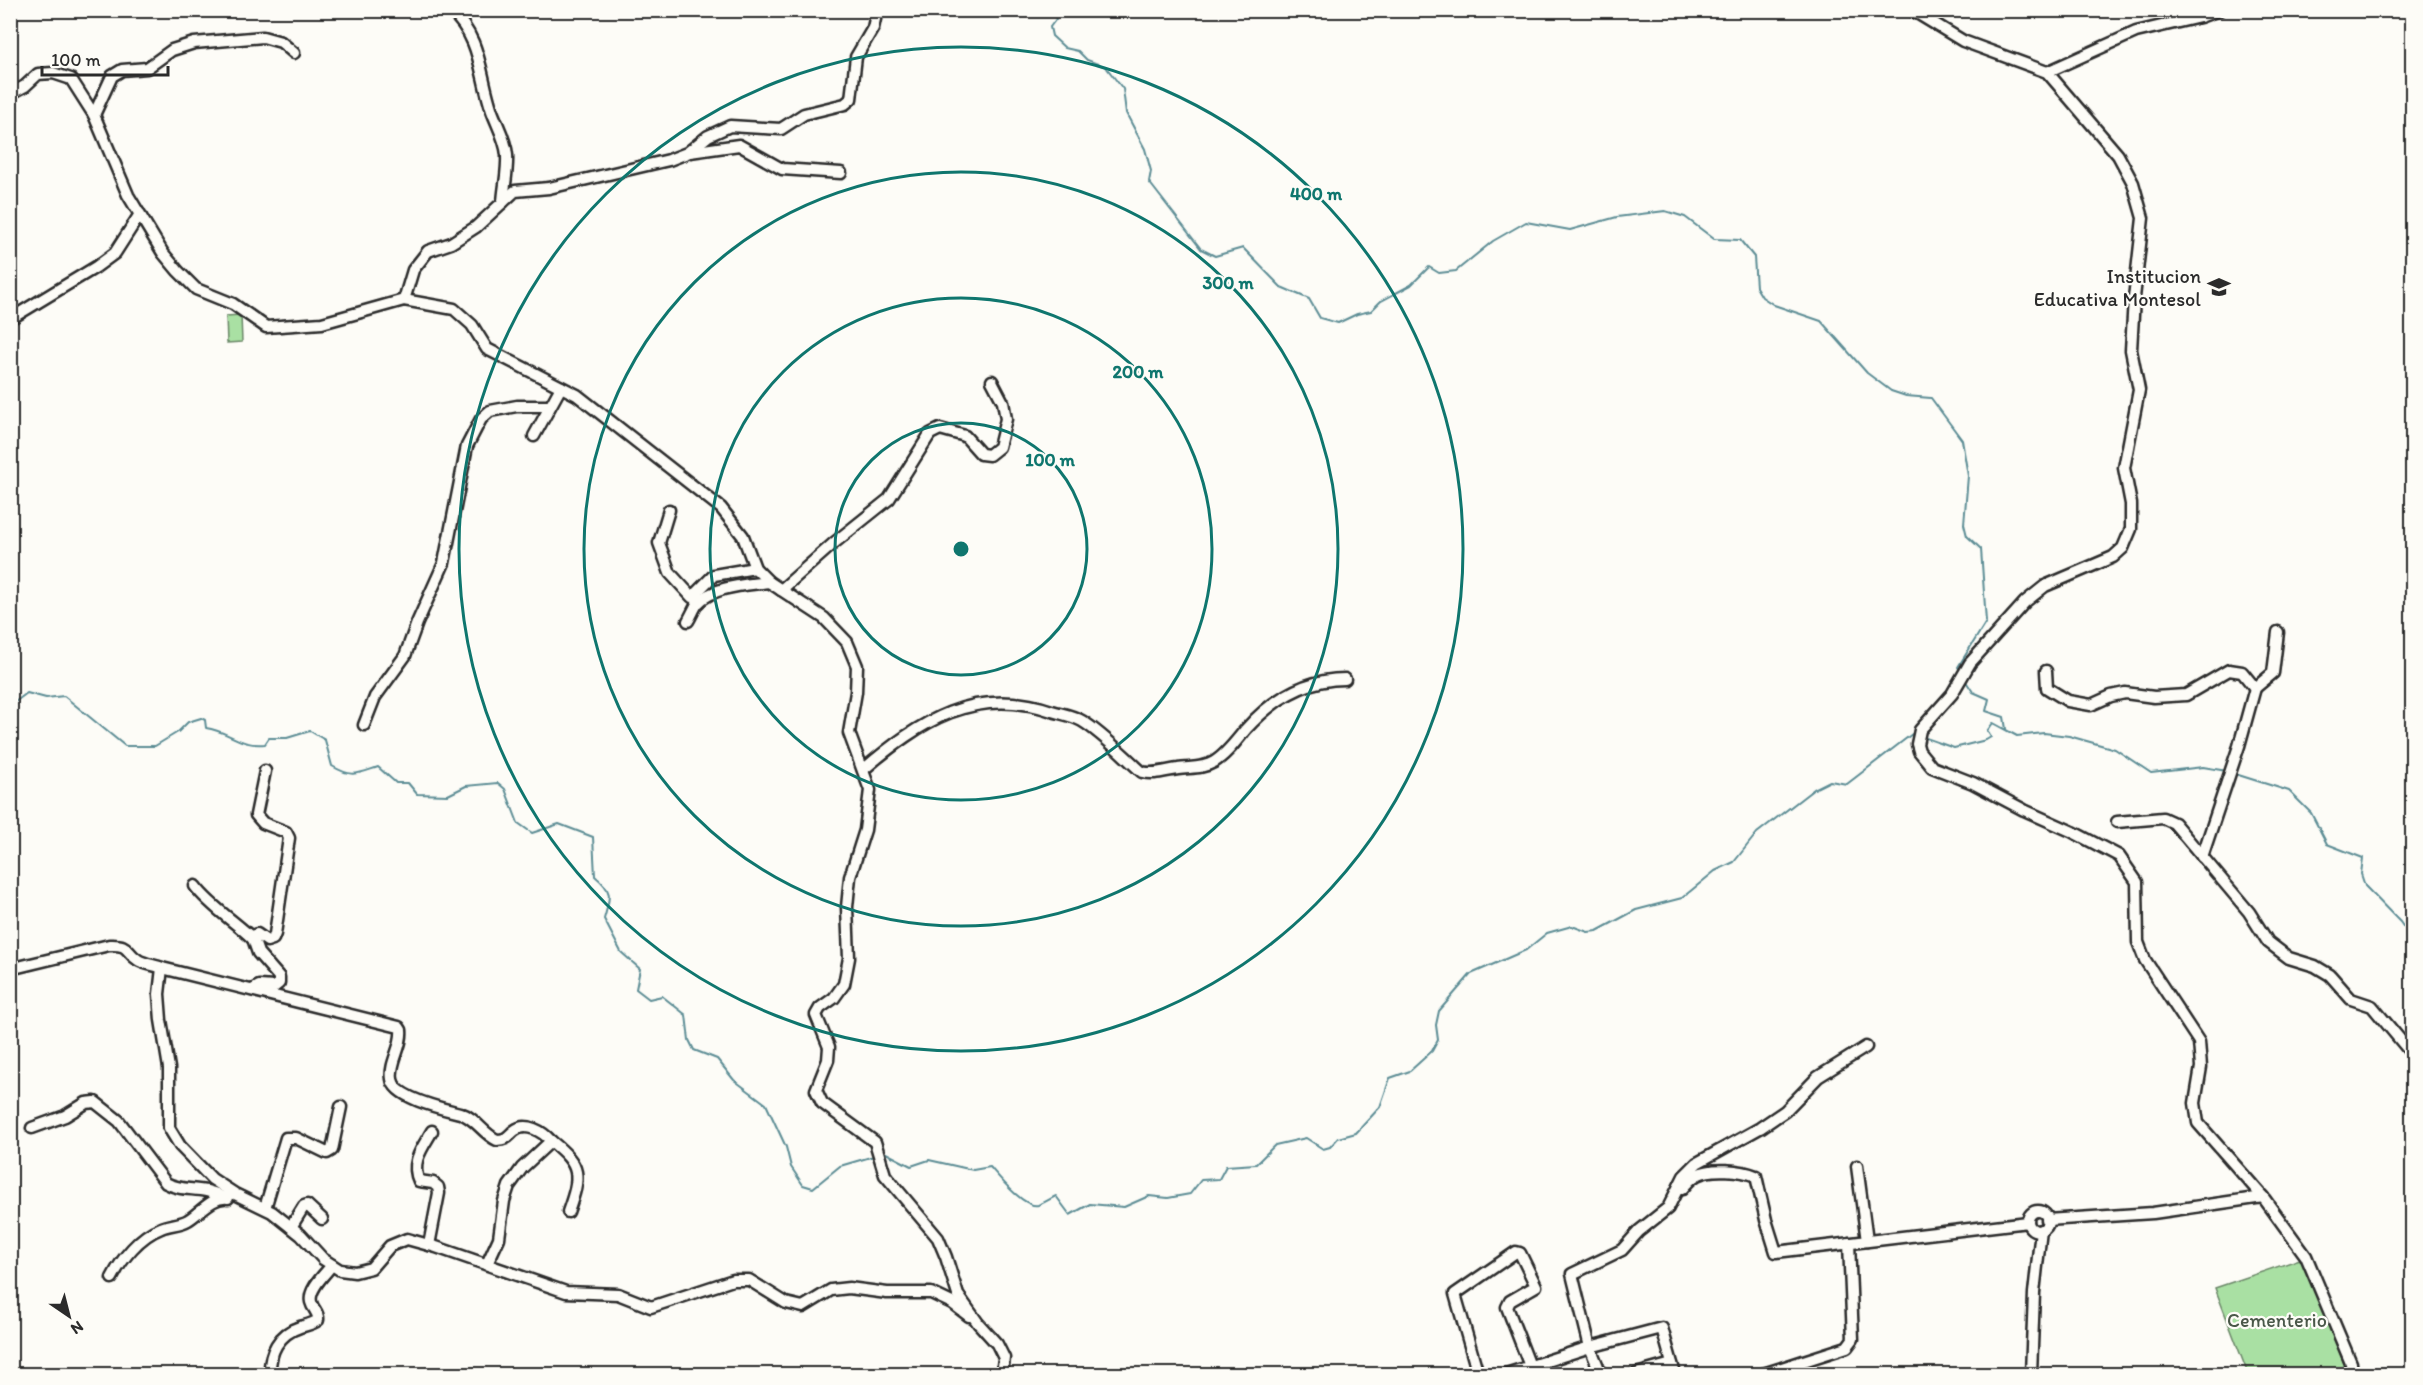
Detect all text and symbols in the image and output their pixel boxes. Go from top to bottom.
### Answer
scale bar [42,39,168,77]
text: 100 m [51,49,101,71]
text: 400 m [1290,183,1343,205]
place label: Institucion Educativa Montesol [2034,264,2201,311]
text: 300 m [1202,272,1254,294]
school or university icon: Institucion Educativa Montesol [2206,274,2232,300]
text: 200 m [1113,361,1164,383]
text: 100 m [1025,449,1076,471]
centre of rings [951,539,971,559]
north arrow [39,1286,99,1346]
park label: Cementerio [2227,1308,2327,1332]
text: N [67,1317,87,1339]

